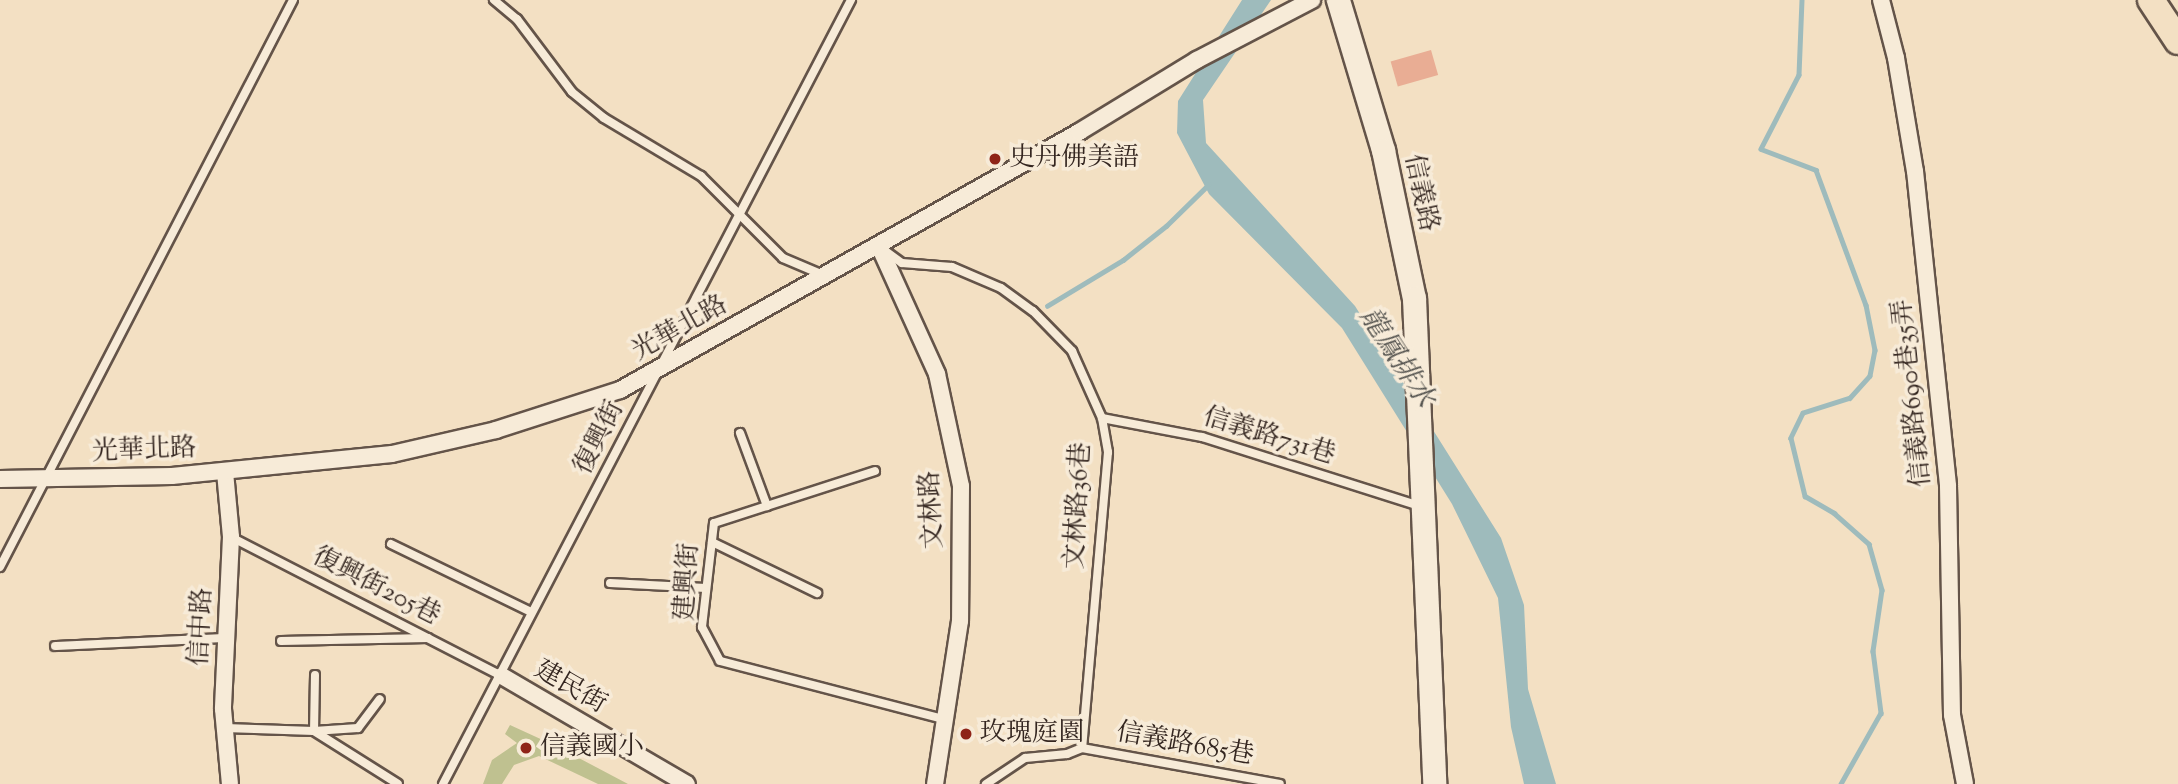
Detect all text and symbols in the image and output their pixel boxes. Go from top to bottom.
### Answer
place label: 史丹佛美語 [1009,143,1139,175]
marker: 史丹佛美語 [987,151,1003,167]
street label: 信義路 [1397,152,1443,234]
street label: 光華北路 [627,290,733,368]
street label: 信義路690巷35弄 [1888,298,1938,488]
water label: 龍鳳排水 [1351,302,1441,414]
street label: 復興街 [568,396,632,480]
street label: 信義路731巷 [1199,402,1339,472]
street label: 光華北路 [91,434,197,468]
street label: 文林路36巷 [1060,442,1098,570]
street label: 文林路 [915,470,951,550]
street label: 復興街205巷 [307,542,445,632]
street label: 建興街 [670,542,706,622]
street label: 信中路 [184,587,220,667]
street label: 建民街 [528,655,612,721]
place label: 玫瑰庭園 [980,718,1084,750]
street label: 信義路685巷 [1114,718,1256,772]
marker: 玫瑰庭園 [958,726,974,742]
place label: 信義國小 [540,732,644,764]
marker: 信義國小 [518,740,534,756]

